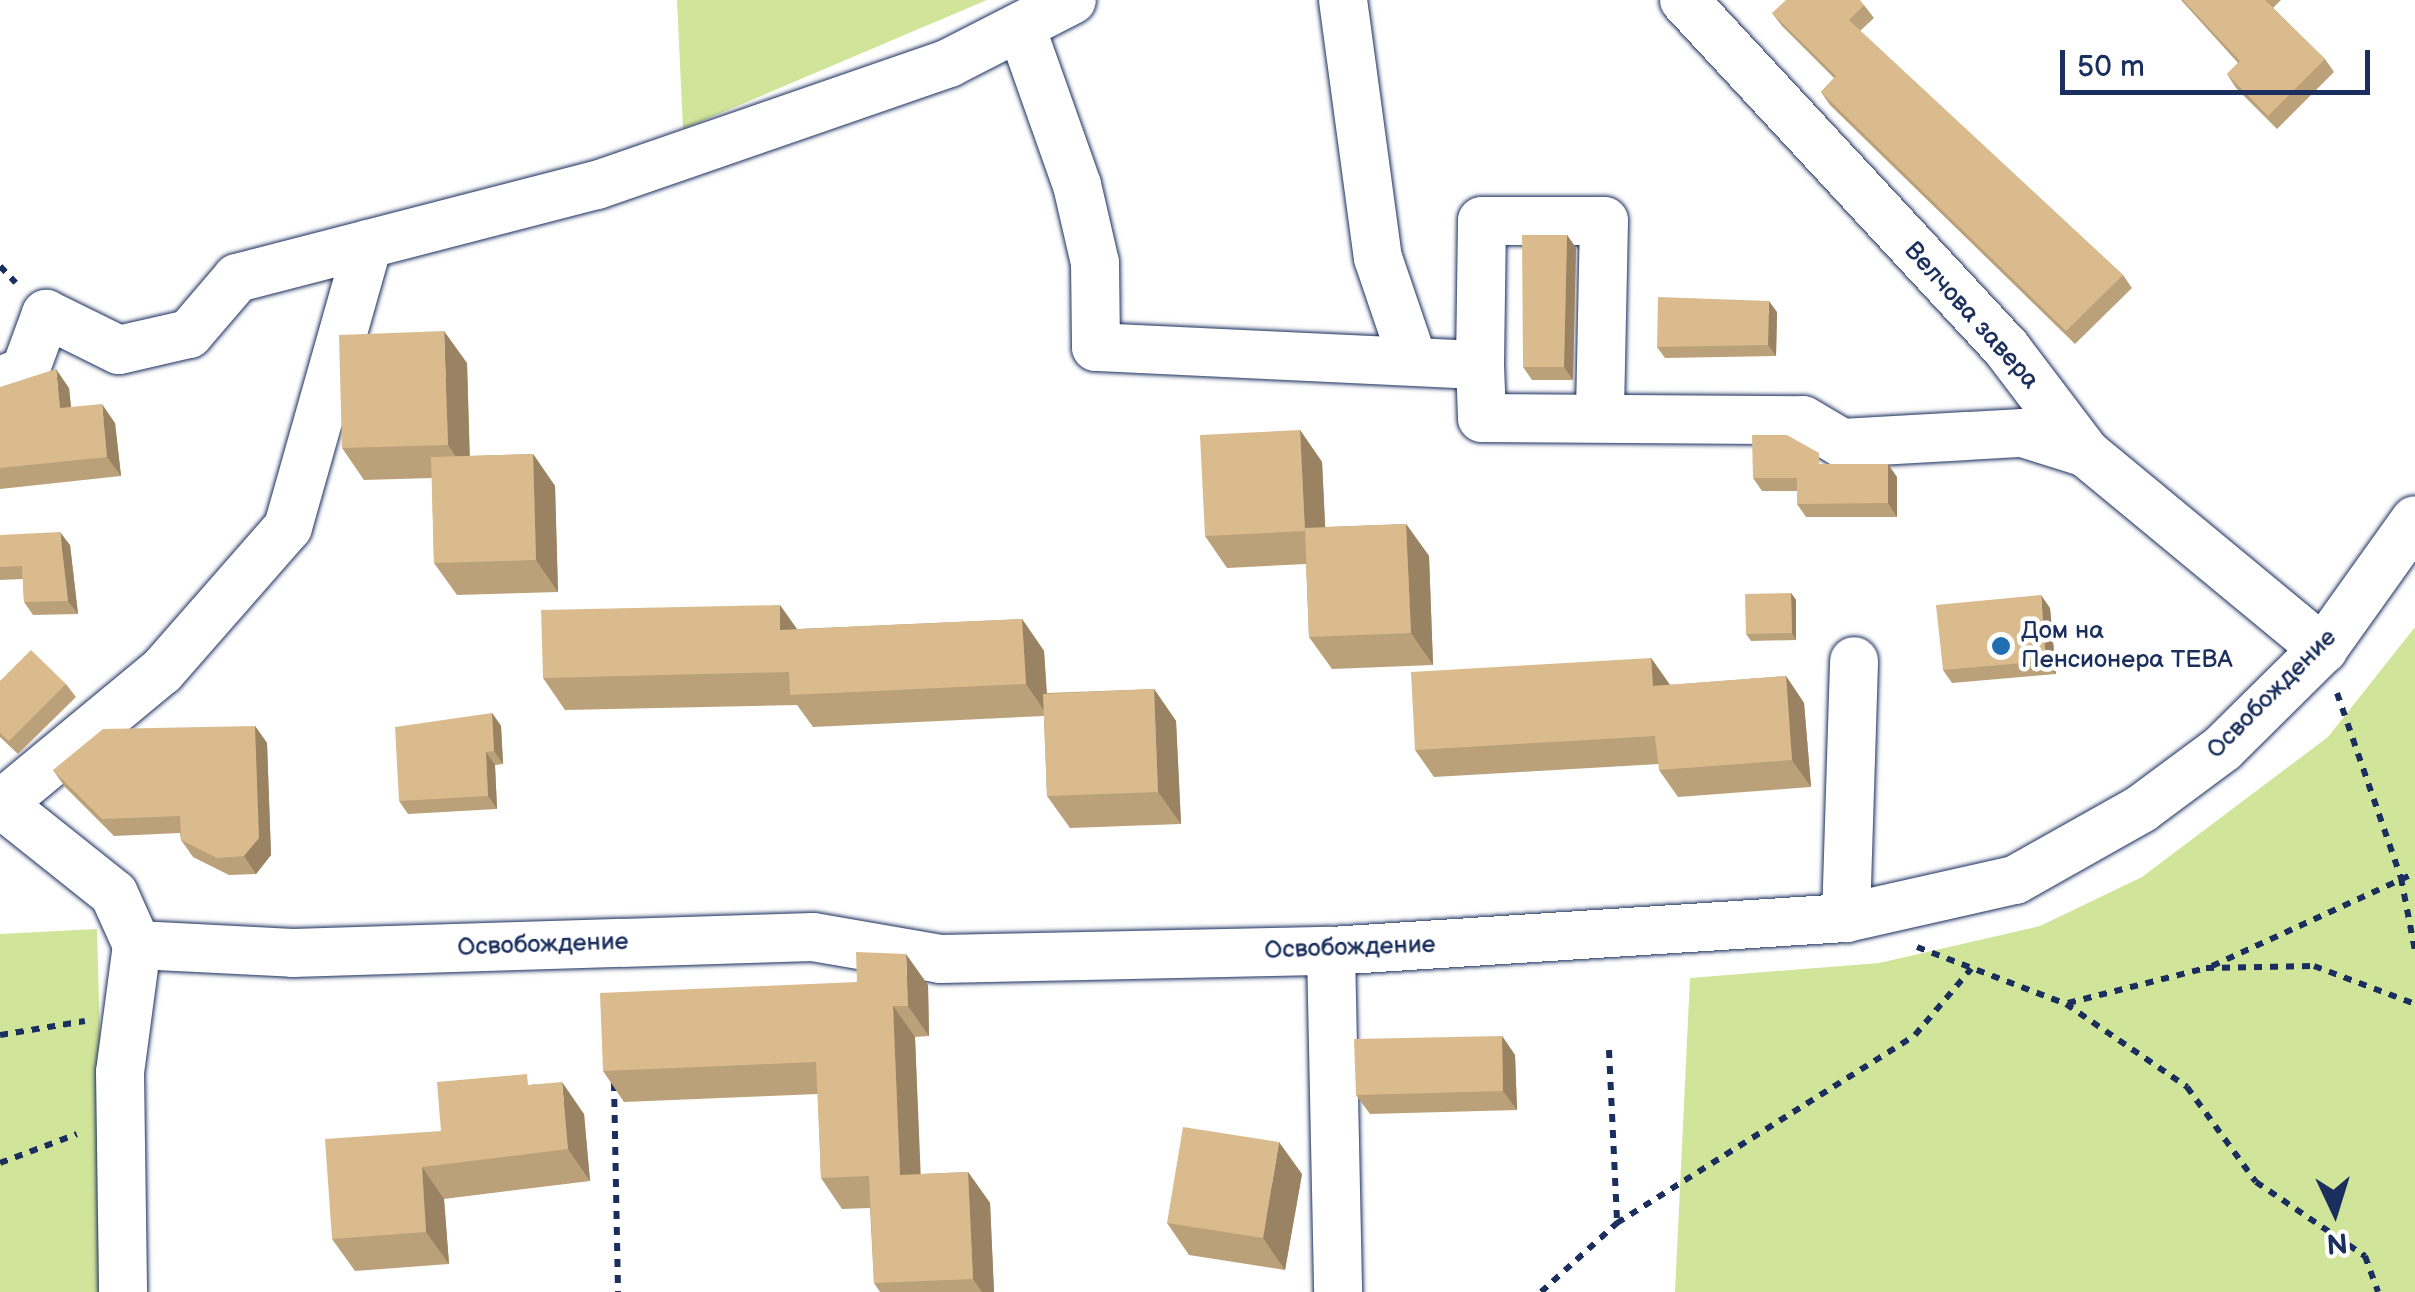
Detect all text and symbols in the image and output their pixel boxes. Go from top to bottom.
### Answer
scale bar [2065,30,2375,92]
text: 50 m [2077,49,2145,85]
street label: Велчова завера [1897,236,2045,396]
place label: Дом на Пенсионера ТЕВА [2021,617,2233,676]
street label: Освобождение [2201,623,2343,765]
marker: Дом на Пенсионера ТЕВА [1990,635,2012,657]
street label: Освобождение [457,927,629,963]
street label: Освобождение [1264,930,1436,966]
north arrow [2285,1162,2385,1262]
text: N [2325,1225,2349,1260]

